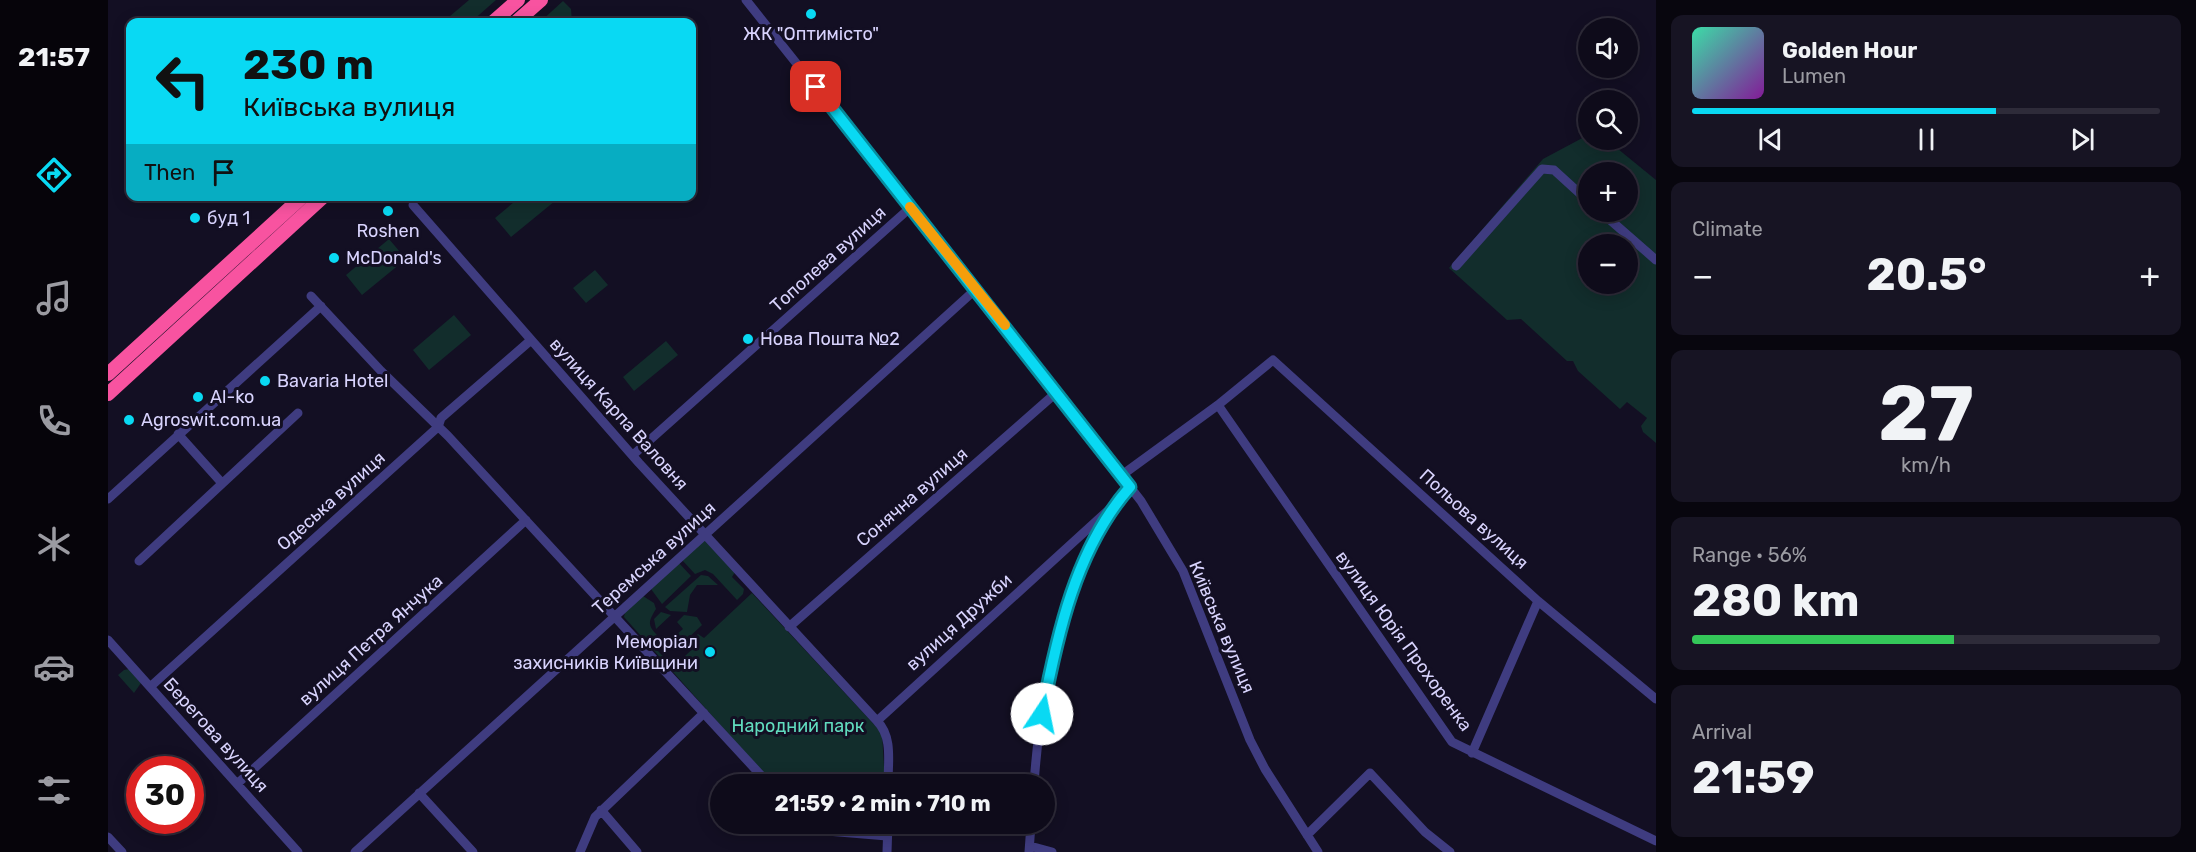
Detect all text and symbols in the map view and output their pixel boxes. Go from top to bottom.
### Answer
marker: ЖК "Оптимісто" [804,7,818,21]
map controls [1578,18,1638,294]
button: sound [1578,18,1638,78]
place label: ЖК "Оптимісто" [743,23,879,45]
text: Golden Hour [1782,37,1917,64]
text: 230 m [243,40,374,90]
text: 21:57 [18,41,90,73]
icon: left [144,42,222,120]
pin [790,61,841,112]
text: Lumen [1782,64,1846,88]
icon: arrive [799,70,832,103]
button: search [1578,90,1638,150]
text: Київська вулиця [243,91,455,123]
icon: previous [1754,123,1787,156]
icon: pause [1910,123,1943,156]
icon: next [2066,123,2099,156]
icon: directions [33,154,75,196]
icon: arrive [207,156,240,189]
text: Then [144,159,195,186]
button: + [1578,162,1638,222]
street label: Тополева вулиця [766,201,890,317]
marker: Roshen [381,204,395,218]
place label: буд 1 [207,207,250,229]
marker: буд 1 [188,211,202,225]
text: Climate [1692,217,1763,241]
place label: Roshen [356,220,420,242]
button: − [1578,234,1638,294]
place label: McDonald's [346,247,442,269]
text: 20.5° [1867,248,1986,301]
marker: McDonald's [327,251,341,265]
text: − [1692,256,1713,295]
text: + [2139,256,2160,295]
icon: music [33,277,75,319]
place label: Нова Пошта №2 [760,328,900,350]
marker: Нова Пошта №2 [741,332,755,346]
street label: вулиця Карпа Валовня [545,333,693,495]
text: 27 [1878,367,1974,460]
place label: Bavaria Hotel [277,370,388,392]
marker: Bavaria Hotel [258,374,272,388]
place label: Al-ko [210,386,254,408]
marker: Al-ko [191,390,205,404]
icon: phone [33,400,75,442]
place label: Agroswit.com.ua [141,409,281,431]
marker: Agroswit.com.ua [122,413,136,427]
street label: Сонячна вулиця [852,443,972,551]
street label: Одеська вулиця [272,447,390,555]
text: km/h [1901,453,1951,477]
street label: Польова вулиця [1415,464,1533,574]
street label: Теремська вулиця [588,497,720,619]
icon: climate [33,523,75,565]
text: Range · 56% [1692,543,1807,567]
street label: вулиця Юрія Прохоренка [1331,546,1477,736]
street label: Київська вулиця [1184,558,1260,696]
street label: вулиця Дружби [902,569,1016,675]
street label: вулиця Петра Янчука [295,570,447,710]
text: 280 km [1692,574,1859,627]
place label: Меморіал захисників Київщини [513,631,698,674]
marker: Меморіал захисників Київщини [703,645,717,659]
icon: car [33,646,75,688]
street label: Берегова вулиця [159,673,273,797]
position arrow [1010,682,1074,746]
park label: Народний парк [732,715,865,737]
text: Arrival [1692,720,1752,744]
text: 21:59 [1692,751,1815,804]
speed limit sign: 30 [126,756,204,834]
icon: filters [33,769,75,811]
text: 21:59 · 2 min · 710 m [774,790,991,817]

